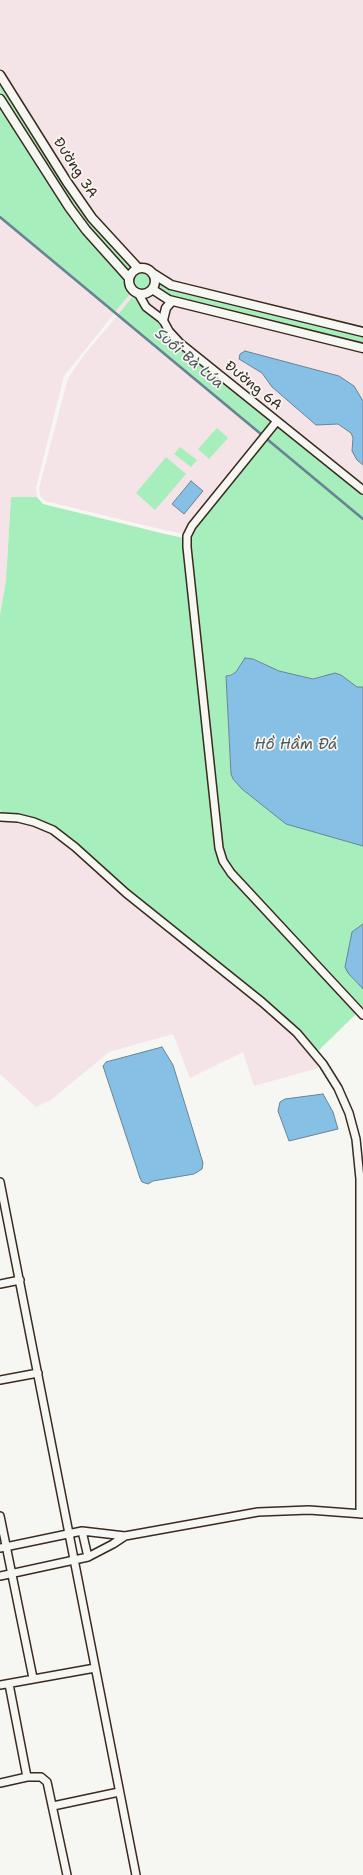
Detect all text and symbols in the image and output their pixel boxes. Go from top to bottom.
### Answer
street label: Đường 3A [49,135,101,201]
water label: Suối Bà Lúa [151,325,227,393]
street label: Đường 6A [221,358,285,414]
water label: Hồ Hầm Đá [255,736,337,754]

